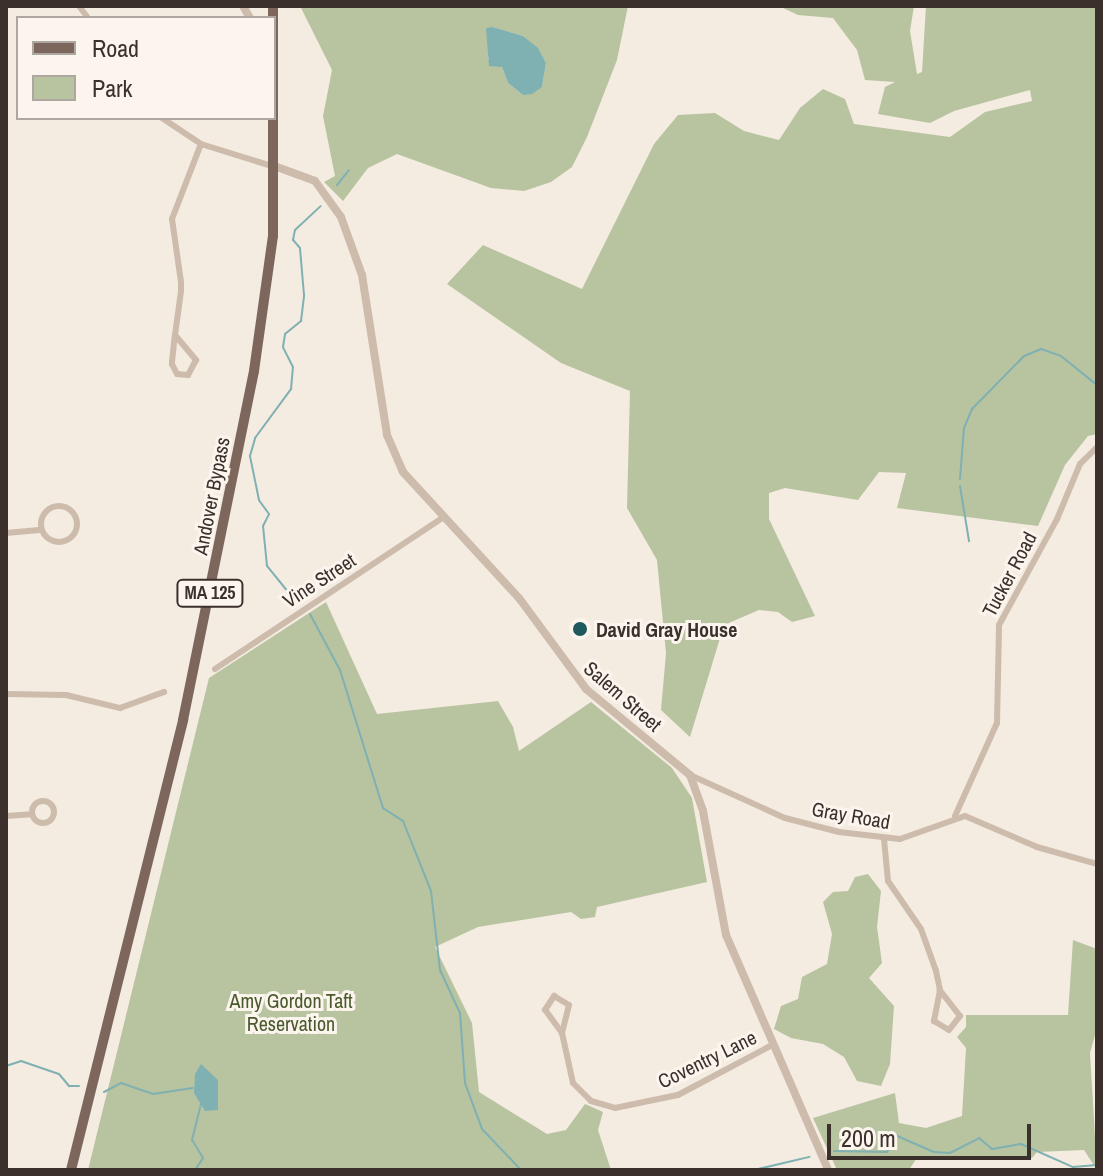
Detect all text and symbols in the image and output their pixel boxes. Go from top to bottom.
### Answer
legend [16,16,276,120]
text: Road [92,32,139,64]
text: Park [92,72,132,104]
street label: Andover Bypass [188,435,234,557]
street label: Tucker Road [977,528,1041,620]
street label: Vine Street [278,548,360,612]
road number: MA 125 [176,579,244,607]
place label: David Gray House [596,617,737,641]
marker: David Gray House [571,620,589,638]
street label: Salem Street [579,656,667,736]
street label: Gray Road [810,796,892,834]
park label: Amy Gordon Taft Reservation [229,988,353,1035]
street label: Coventry Lane [654,1025,760,1093]
scale bar [831,1108,1035,1158]
text: 200 m [841,1122,896,1154]

